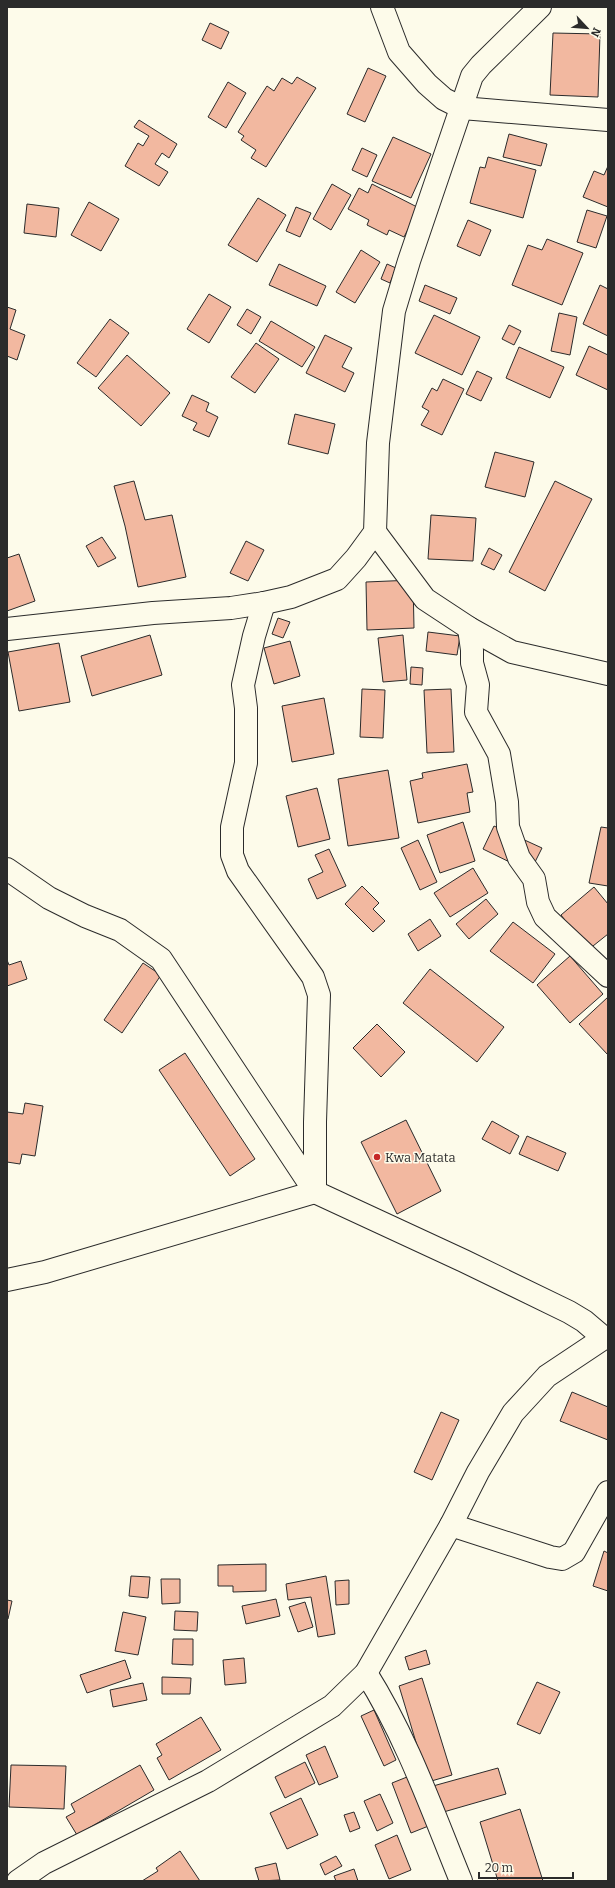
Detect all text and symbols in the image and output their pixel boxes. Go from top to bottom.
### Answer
north arrow [567,8,607,48]
text: N [588,25,603,39]
place label: Kwa Matata [385,1150,456,1165]
marker: Kwa Matata [372,1152,382,1162]
scale bar [479,1854,573,1880]
text: 20 m [485,1861,514,1875]

